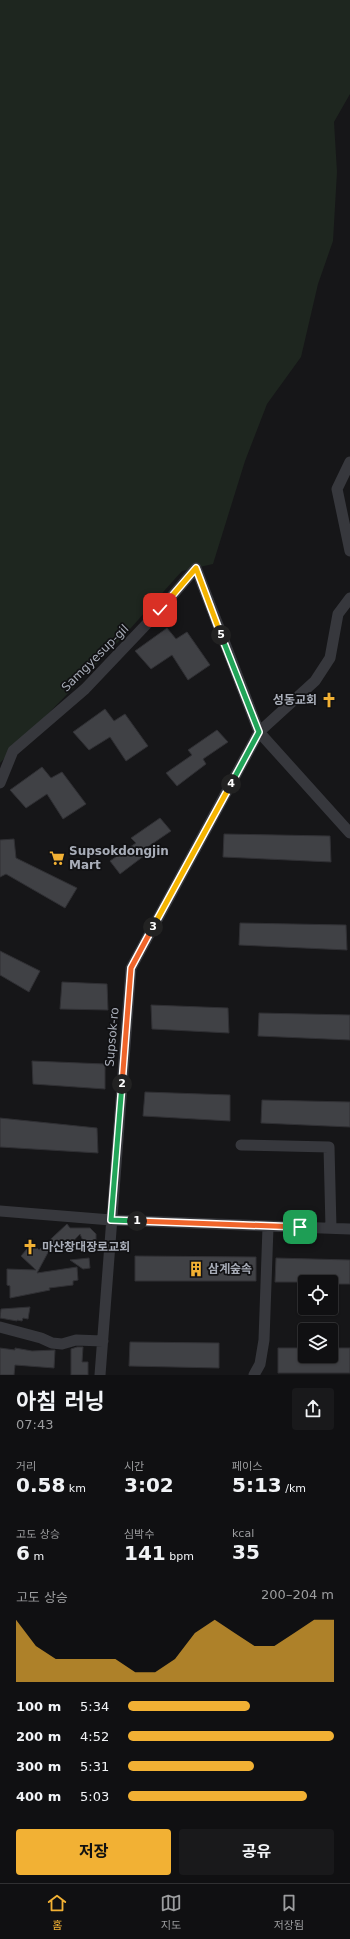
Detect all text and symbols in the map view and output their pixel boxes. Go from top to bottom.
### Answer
pin [143,593,177,627]
icon: check [149,599,171,621]
street label: Samgyesup-gil [59,622,131,694]
pin: 5 [211,625,231,645]
text: 5 [217,628,225,641]
church icon: 성동교회 [320,691,338,709]
place label: 성동교회 [273,693,317,707]
pin: 4 [221,774,241,794]
text: 4 [227,777,235,790]
place label: Supsokdongjin Mart [69,844,169,872]
supermarket icon: Supsokdongjin Mart [48,849,66,867]
pin: 3 [143,917,163,937]
text: 3 [149,920,157,933]
street label: Supsok-ro [102,1007,122,1067]
pin: 2 [112,1074,132,1094]
text: 2 [118,1077,126,1090]
pin [283,1210,317,1244]
pin: 1 [127,1211,147,1231]
text: 1 [133,1214,141,1227]
icon: arrive [289,1216,311,1238]
church icon: 마산창대장로교회 [21,1238,39,1256]
place label: 마산창대장로교회 [42,1240,130,1254]
building icon: 삼계숲속 [187,1260,205,1278]
place label: 삼계숲속 [208,1262,252,1276]
map controls [298,1275,338,1363]
button: locate [298,1275,338,1315]
button: layers [298,1323,338,1363]
button: share [292,1388,334,1430]
text: 아침 러닝 [16,1389,105,1414]
text: 07:43 [16,1417,53,1432]
text: 거리 [16,1460,36,1473]
text: 시간 [124,1460,144,1473]
text: 페이스 [232,1460,262,1473]
text: 0.58 [16,1473,65,1497]
text: 3:02 [124,1473,174,1497]
text: 5:13 [232,1473,282,1497]
text: km [65,1482,86,1495]
text: /km [282,1482,306,1495]
text: kcal [232,1527,254,1540]
text: 고도 상승 [16,1528,60,1541]
text: 심박수 [124,1528,154,1541]
text: 35 [232,1540,260,1564]
text: 6 [16,1541,30,1565]
text: 141 [124,1541,166,1565]
text: m [30,1550,44,1563]
text: bpm [166,1550,194,1563]
text: 200–204 m [261,1587,334,1602]
text: 고도 상승 [16,1590,68,1605]
text: 100 m [16,1699,61,1714]
text: 5:34 [80,1699,109,1714]
text: 200 m [16,1729,61,1744]
text: 4:52 [80,1729,109,1744]
text: 300 m [16,1759,61,1774]
text: 5:31 [80,1759,109,1774]
text: 400 m [16,1789,61,1804]
text: 5:03 [80,1789,109,1804]
button: 저장 [16,1829,171,1875]
button: 공유 [179,1829,334,1875]
tab: 홈 [46,1892,68,1932]
tab: 지도 [160,1892,182,1932]
tab: 저장됨 [274,1892,304,1932]

